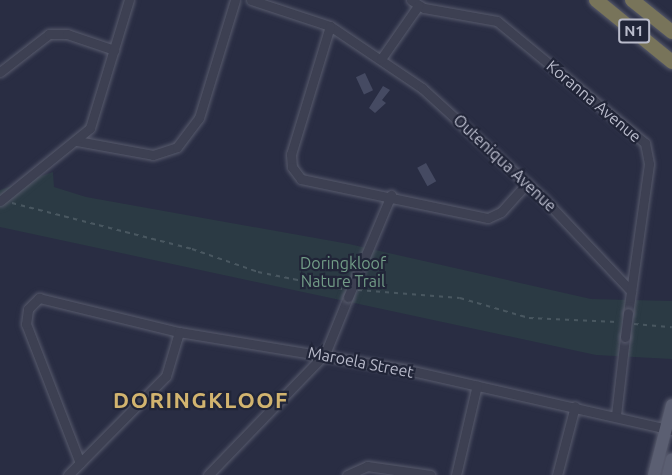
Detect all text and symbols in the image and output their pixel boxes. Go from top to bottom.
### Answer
road number: N1 [618,19,650,43]
street label: Koranna Avenue [543,56,645,146]
street label: Outeniqua Avenue [449,110,561,216]
park label: Doringkloof Nature Trail [300,253,386,291]
street label: Maroela Street [307,342,415,382]
district label: DORINGKLOOF [113,387,289,413]

